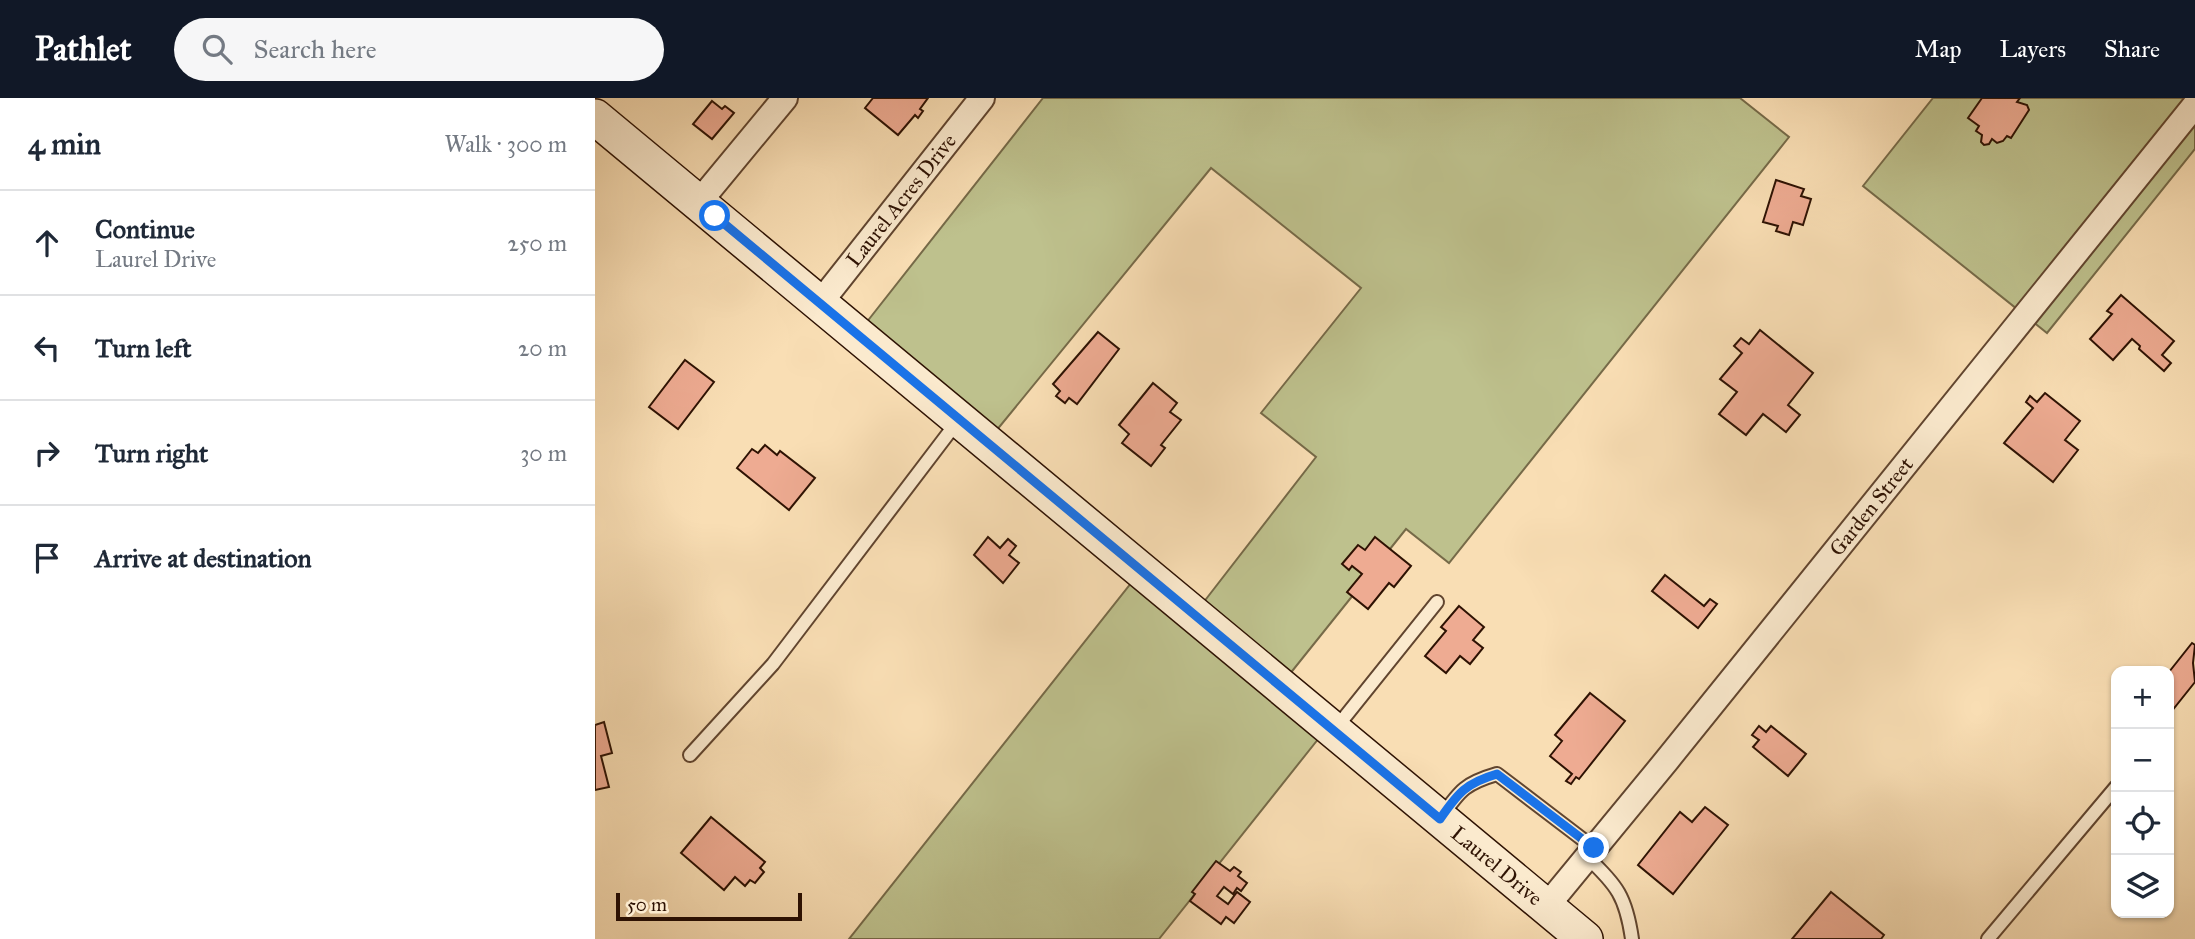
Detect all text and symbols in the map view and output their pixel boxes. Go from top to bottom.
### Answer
search box [174,18,664,81]
text: Pathlet [35,29,132,69]
icon: search [198,30,236,68]
text: Search here [254,33,377,65]
text: Map [1915,34,1962,64]
text: Layers [2000,34,2066,64]
text: Share [2104,34,2160,64]
text: 4 min [28,126,101,162]
street label: Laurel Acres Drive [841,128,962,272]
text: Walk · 300 m [444,130,567,158]
route start [699,200,730,231]
text: Continue [95,213,195,245]
icon: ahead [28,224,66,262]
text: 250 m [507,229,567,257]
text: Laurel Drive [95,245,216,273]
icon: left [28,329,66,367]
text: Turn left [95,332,191,364]
text: 20 m [518,334,567,362]
icon: right [28,434,66,472]
text: Turn right [95,437,208,469]
text: 30 m [520,439,567,467]
street label: Garden Street [1824,451,1919,561]
icon: arrive [28,539,66,577]
text: Arrive at destination [95,542,312,574]
map controls [2111,666,2174,918]
button: + [2111,666,2174,729]
button: − [2111,729,2174,792]
button: locate [2111,792,2174,855]
street label: Laurel Drive [1446,820,1548,911]
route end [1578,832,1609,863]
button: layers [2111,855,2174,918]
scale bar [616,890,801,922]
text: 50 m [627,893,667,916]

